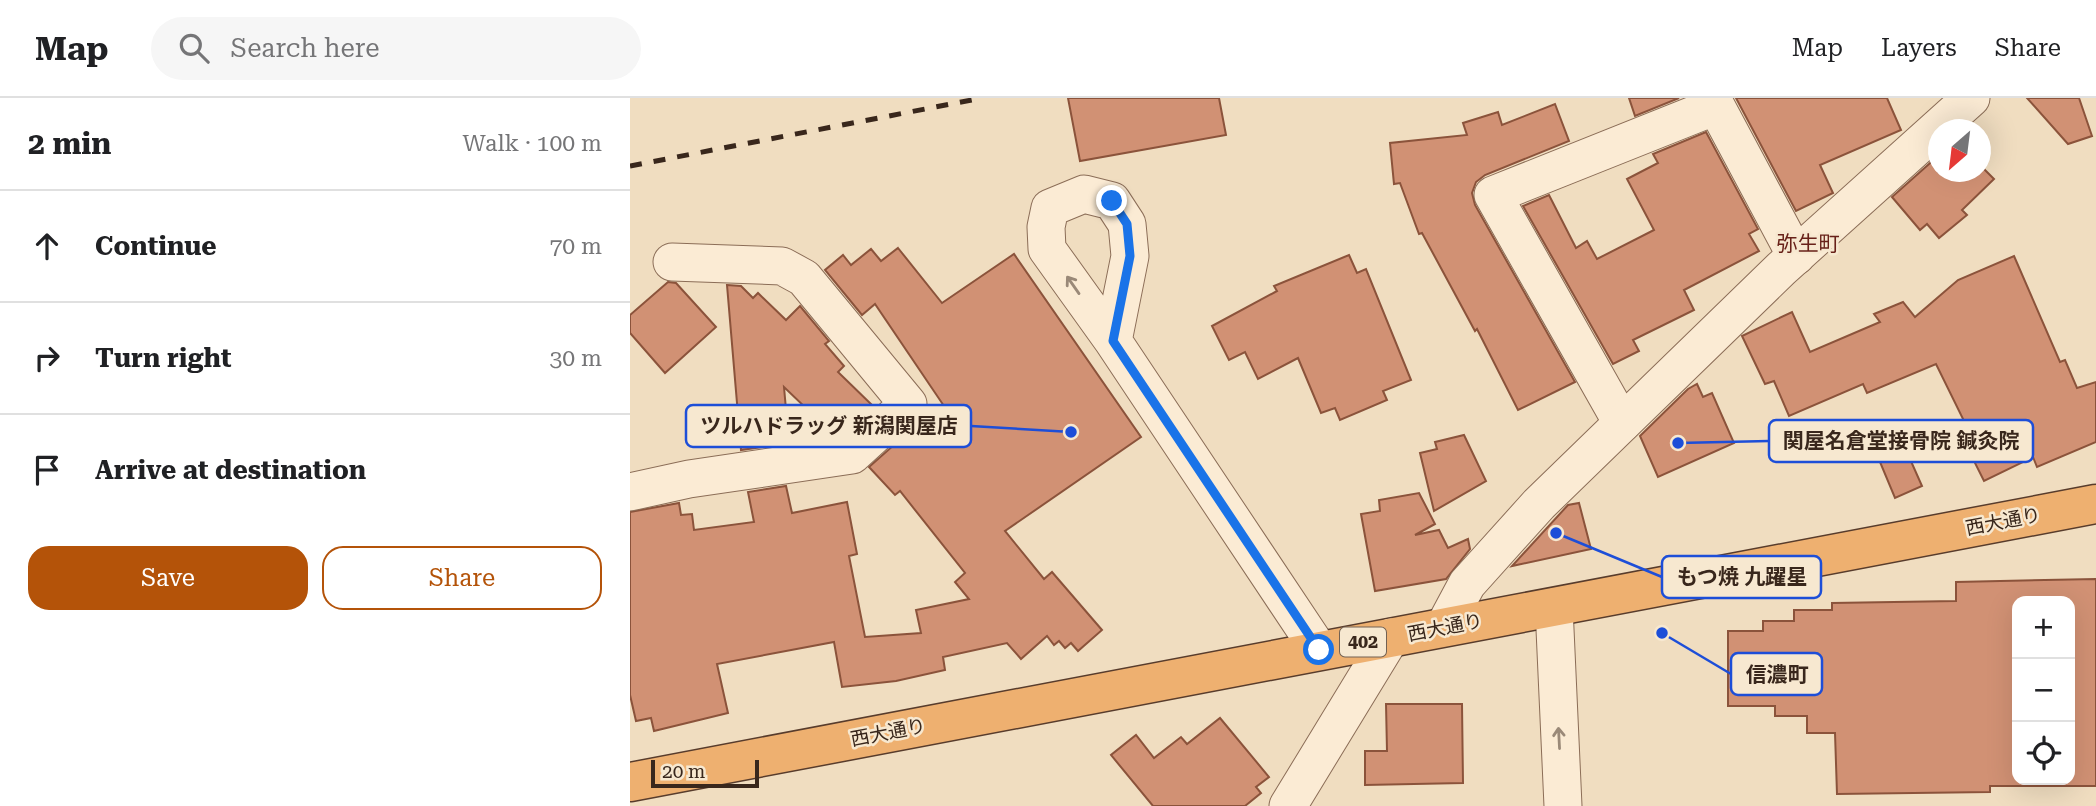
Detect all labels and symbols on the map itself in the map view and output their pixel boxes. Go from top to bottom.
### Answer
north arrow [1928,119,1991,182]
route end [1096,185,1127,216]
district label: 弥生町 [1777,232,1840,256]
one-way arrow [1066,276,1080,295]
callout: ツルハドラッグ 新潟関屋店 [686,405,971,447]
text: ツルハドラッグ 新潟関屋店 [700,414,958,438]
callout: 関屋名倉堂接骨院 鍼灸院 [1769,420,2033,462]
text: 関屋名倉堂接骨院 鍼灸院 [1783,429,2019,453]
street label: 西大通り [1964,503,2043,540]
callout: もつ焼 九躍星 [1662,556,1821,598]
text: もつ焼 九躍星 [1677,565,1807,589]
street label: 西大通り [1406,609,1485,646]
road number: 402 [1340,628,1386,656]
route start [1303,634,1334,665]
callout: 信濃町 [1731,653,1822,695]
text: 信濃町 [1746,663,1809,687]
street label: 西大通り [849,714,928,751]
one-way arrow [1553,727,1566,750]
scale bar [651,757,760,789]

